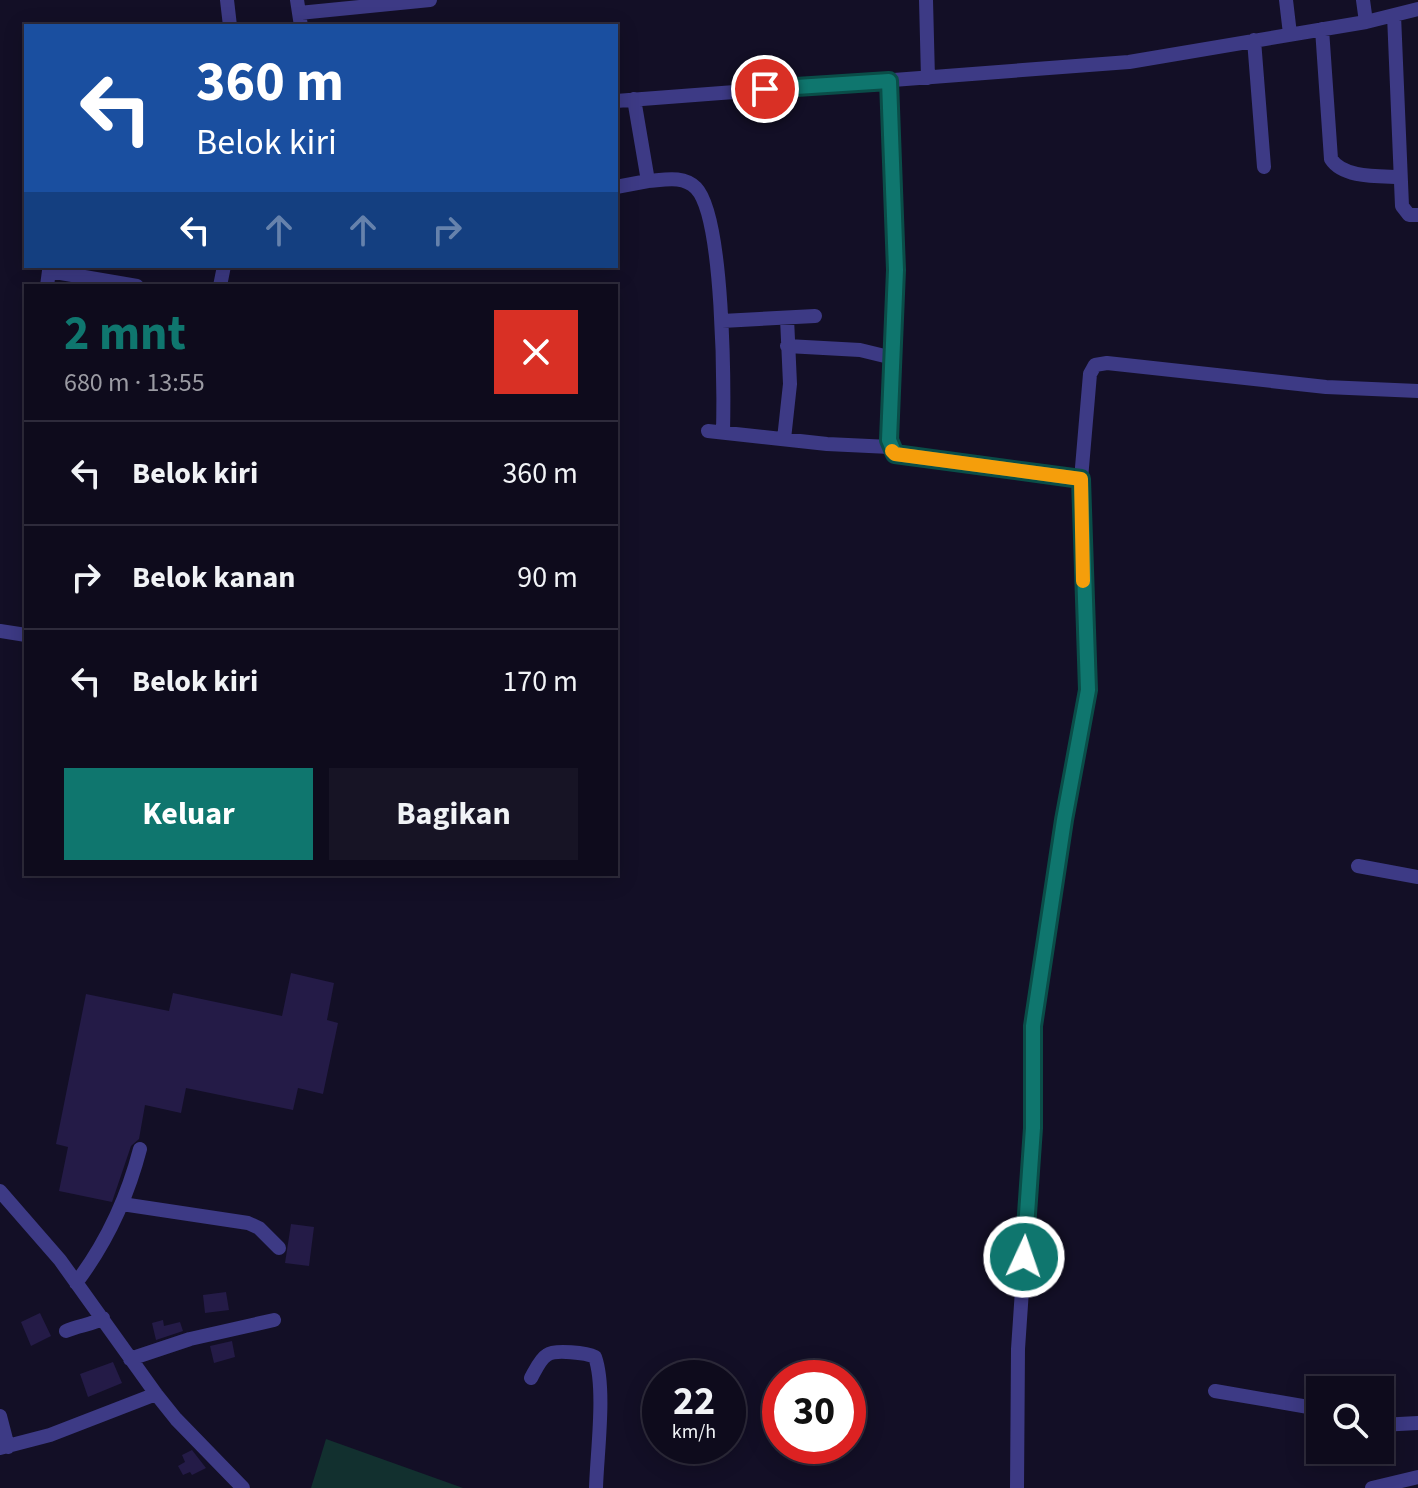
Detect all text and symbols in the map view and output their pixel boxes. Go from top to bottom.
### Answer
text: 360 m [196,43,344,122]
pin [731,55,799,123]
icon: left [64,56,168,160]
icon: arrive [743,67,787,111]
text: Belok kiri [196,117,337,168]
icon: left [173,208,217,252]
icon: ahead [257,208,301,252]
icon: ahead [341,208,385,252]
icon: right [425,208,469,252]
text: 2 mnt [64,300,186,368]
button: close [494,310,578,394]
text: 680 m · 13:55 [64,364,205,401]
icon: left [64,451,108,495]
text: Belok kiri [132,452,258,495]
text: 360 m [502,452,578,495]
icon: right [64,555,108,599]
text: Belok kanan [132,556,295,599]
text: 90 m [517,556,578,599]
icon: left [64,659,108,703]
text: Belok kiri [132,660,258,703]
text: 170 m [502,660,578,703]
button: Keluar [64,768,313,860]
button: Bagikan [329,768,578,860]
position arrow [982,1215,1066,1299]
speed limit sign: 30 [762,1360,866,1464]
text: 22 [673,1373,715,1430]
map controls [1306,1376,1394,1464]
button: search [1306,1376,1394,1464]
text: km/h [672,1418,716,1446]

